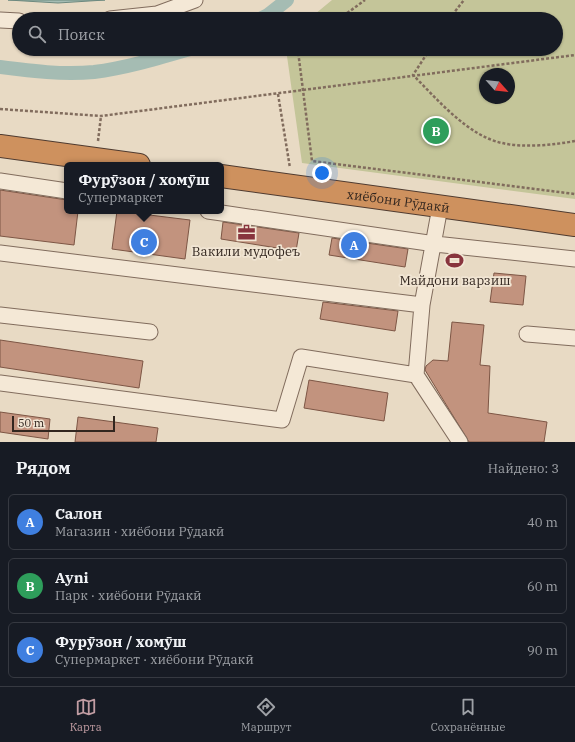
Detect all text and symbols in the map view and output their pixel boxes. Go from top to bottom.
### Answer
search box [12,12,563,56]
icon: search [26,23,48,45]
text: Поиск [58,25,105,44]
north arrow [479,68,515,104]
pin: B [423,116,449,146]
popup [64,162,224,214]
your location [312,163,332,183]
text: Фурӯзон / хомӯш [78,170,210,189]
street label: хиёбони Рӯдакӣ [346,185,451,216]
text: Супермаркет [78,189,163,206]
office icon: Вакили мудофеъ [236,222,256,242]
pin: C [131,227,157,257]
pin: A [341,230,367,260]
place label: Вакили мудофеъ [192,243,300,260]
sports icon: Майдони варзиш [445,251,465,271]
place label: Майдони варзиш [399,272,511,289]
scale bar [12,414,115,433]
text: 50 m [18,416,44,430]
text: Рядом [16,457,71,479]
text: Найдено: 3 [488,460,559,477]
text: Салон [55,504,102,523]
text: A [25,514,35,531]
text: 40 m [527,514,558,531]
text: Магазин · хиёбони Рӯдакӣ [55,523,224,540]
text: Ayni [55,568,89,587]
text: B [25,578,35,595]
text: 60 m [527,578,558,595]
text: Парк · хиёбони Рӯдакӣ [55,587,202,604]
text: Фурӯзон / хомӯш [55,632,186,651]
text: C [26,642,34,659]
text: 90 m [527,642,558,659]
text: Супермаркет · хиёбони Рӯдакӣ [55,651,254,668]
tab: Карта [70,696,102,734]
tab: Маршрут [241,696,291,734]
tab: Сохранённые [431,696,505,734]

